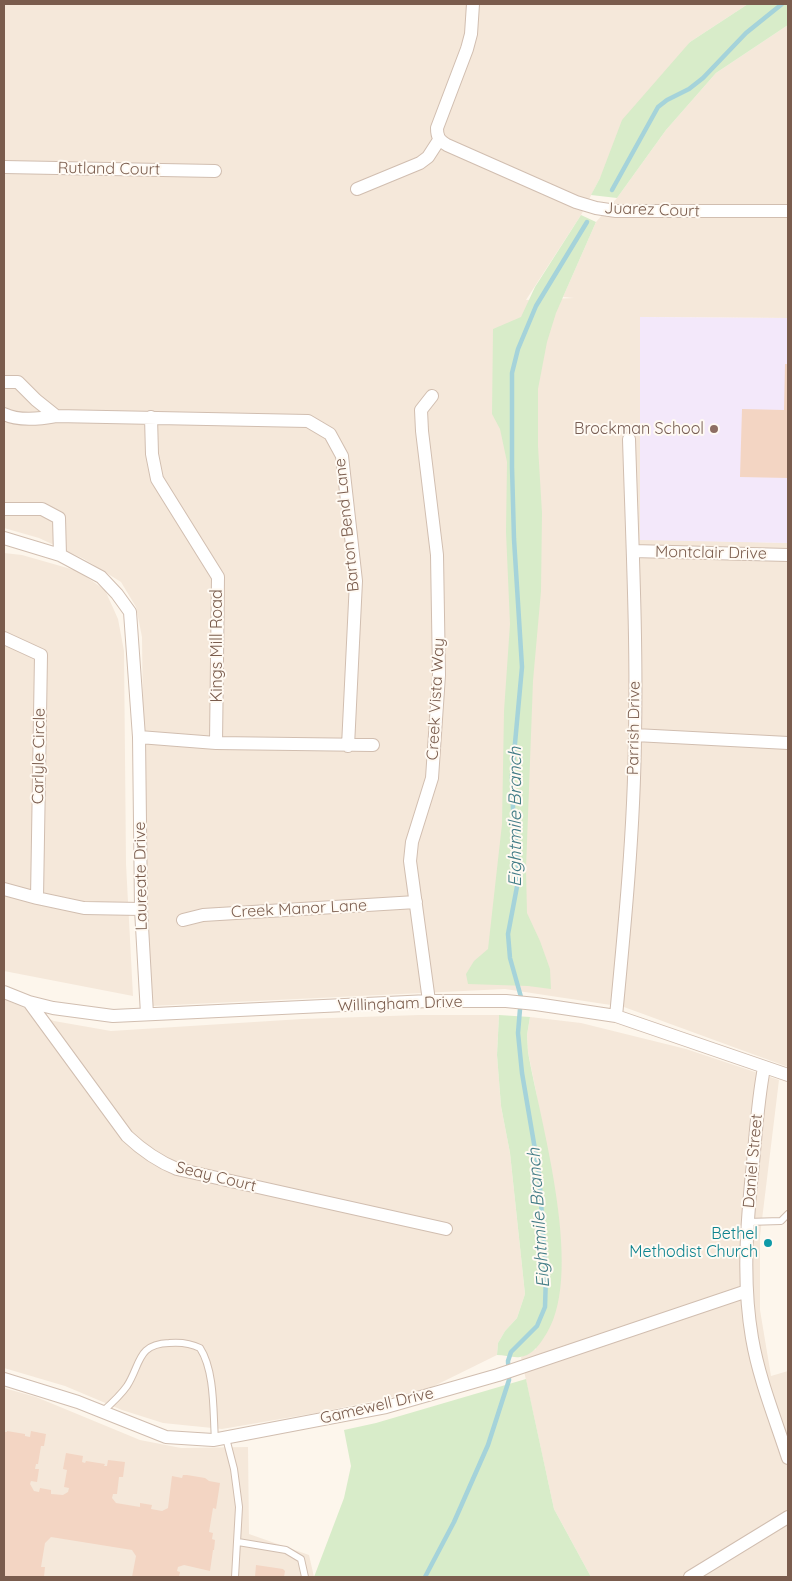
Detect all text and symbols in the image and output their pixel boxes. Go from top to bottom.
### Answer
street label: Rutland Court [58,159,160,179]
street label: Juarez Court [604,199,700,221]
place label: Brockman School [574,419,704,439]
marker: Brockman School [708,423,720,435]
street label: Barton Bend Lane [330,457,364,593]
street label: Montclair Drive [655,542,767,564]
street label: Kings Mill Road [207,589,227,703]
street label: Creek Vista Way [423,637,449,761]
street label: Parrish Drive [624,681,644,775]
street label: Carlyle Circle [29,708,49,804]
water label: Eightmile Branch [505,747,527,887]
street label: Laureate Drive [130,821,152,931]
street label: Creek Manor Lane [231,896,367,922]
street label: Willingham Drive [337,992,463,1016]
street label: Daniel Street [739,1113,767,1209]
water label: Eightmile Branch [523,1147,555,1289]
street label: Seay Court [174,1158,258,1196]
place label: Bethel Methodist Church [629,1224,758,1262]
marker: Bethel Methodist Church [762,1237,774,1249]
street label: Gamewell Drive [318,1384,436,1428]

